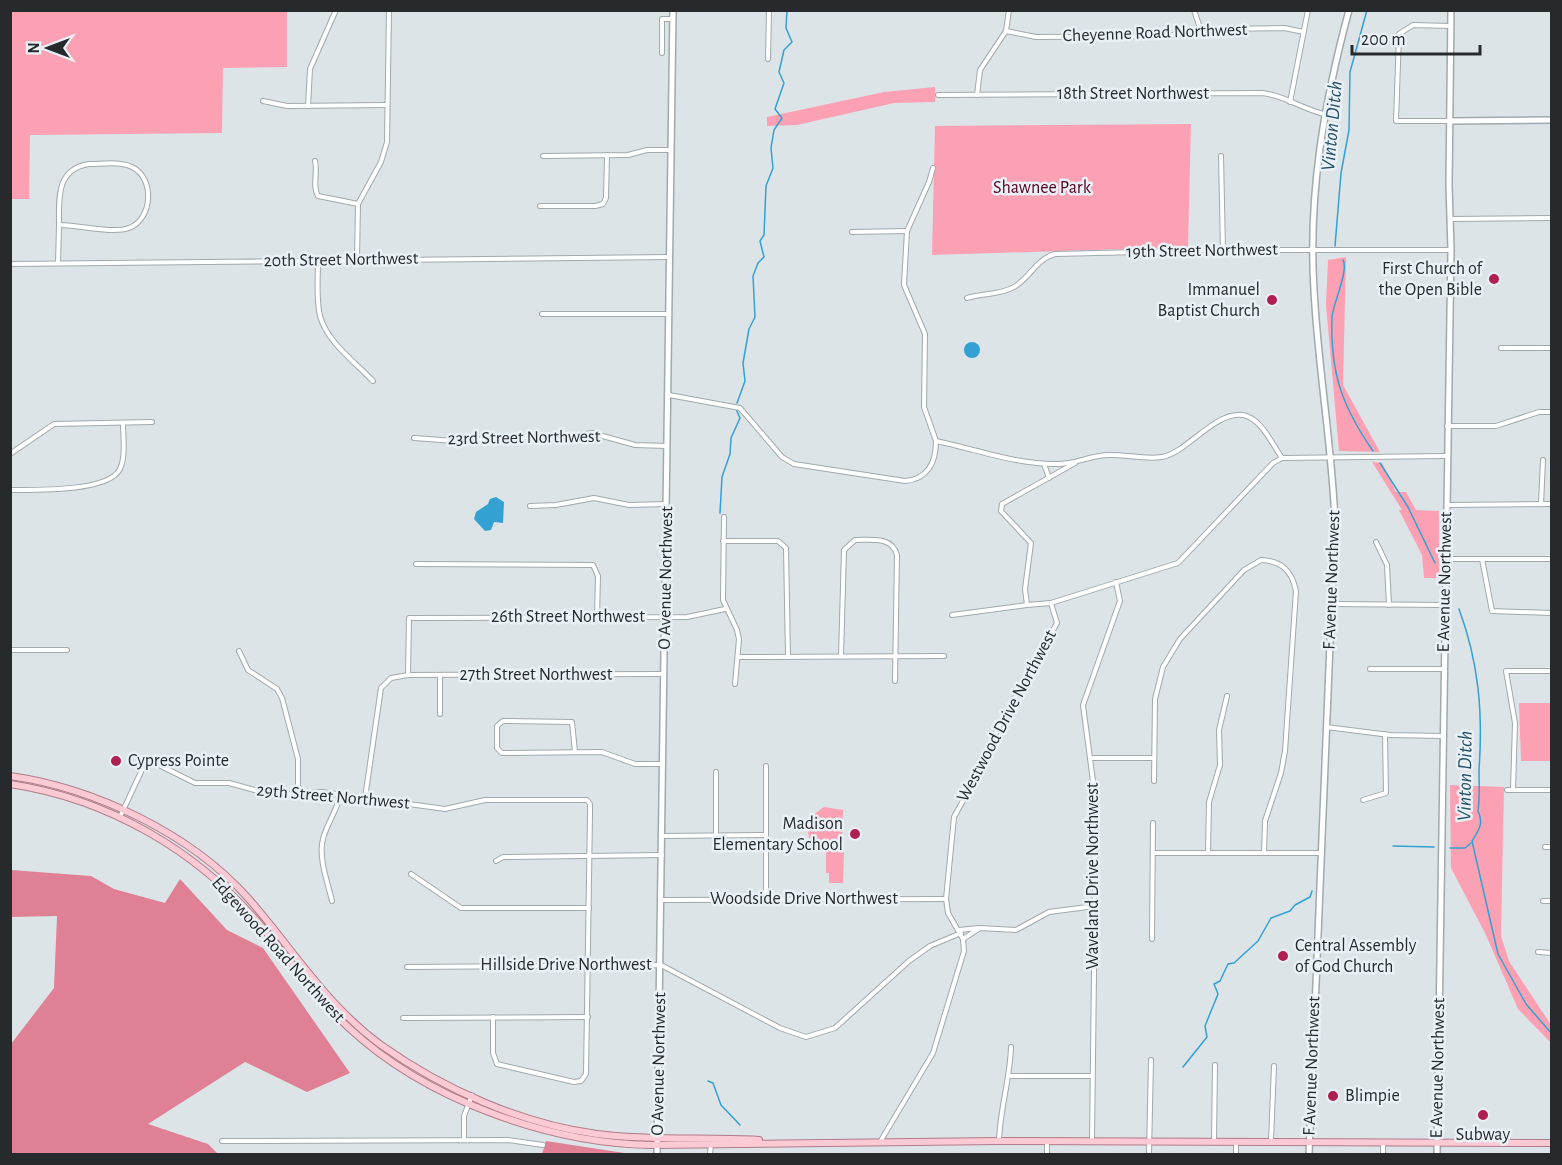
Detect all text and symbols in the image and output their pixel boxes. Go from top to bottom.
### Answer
north arrow [18,18,78,78]
scale bar [1352,18,1480,56]
street label: Cheyenne Road Northwest [1062,21,1248,45]
text: 200 m [1361,31,1406,49]
text: N [26,42,42,54]
water label: Vinton Ditch [1318,80,1346,172]
street label: 18th Street Northwest [1057,85,1209,103]
park label: Shawnee Park [993,179,1092,197]
street label: 19th Street Northwest [1126,241,1278,261]
street label: 20th Street Northwest [263,250,419,270]
place label: First Church of the Open Bible [1378,260,1484,299]
marker: First Church of the Open Bible [1487,272,1501,286]
place label: Immanuel Baptist Church [1158,281,1260,320]
marker: Immanuel Baptist Church [1265,293,1279,307]
street label: 23rd Street Northwest [447,428,601,448]
street label: O Avenue Northwest [656,506,676,650]
street label: F Avenue Northwest [1321,509,1343,650]
street label: E Avenue Northwest [1435,511,1455,653]
street label: 26th Street Northwest [491,608,645,626]
street label: Westwood Drive Northwest [954,627,1060,805]
street label: 27th Street Northwest [460,666,613,684]
water label: Vinton Ditch [1454,731,1476,821]
place label: Cypress Pointe [128,752,229,770]
marker: Cypress Pointe [109,754,123,768]
street label: 29th Street Northwest [256,781,411,813]
street label: Waveland Drive Northwest [1084,782,1102,970]
place label: Madison Elementary School [713,815,843,854]
marker: Madison Elementary School [848,827,862,841]
street label: Edgewood Road Northwest [208,874,348,1026]
street label: Woodside Drive Northwest [710,890,898,908]
place label: Central Assembly of God Church [1295,937,1417,976]
marker: Central Assembly of God Church [1276,949,1290,963]
street label: Hillside Drive Northwest [480,956,652,974]
street label: O Avenue Northwest [649,992,669,1136]
street label: F Avenue Northwest [1301,995,1323,1136]
street label: E Avenue Northwest [1428,997,1448,1139]
place label: Blimpie [1345,1087,1400,1105]
marker: Blimpie [1326,1089,1340,1103]
marker: Subway [1476,1108,1490,1122]
place label: Subway [1456,1126,1510,1144]

